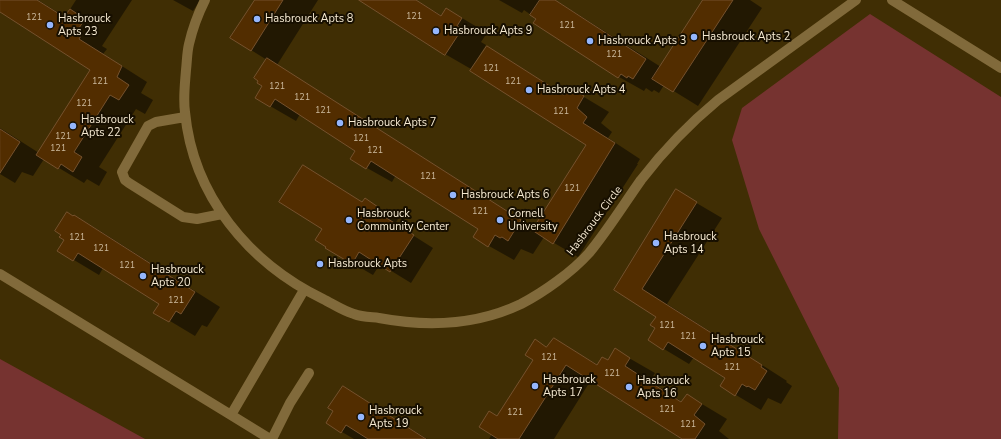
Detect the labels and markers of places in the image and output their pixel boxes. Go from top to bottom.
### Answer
place label: Hasbrouck Apts 23 [58,12,111,38]
place label: Hasbrouck Apts 8 [265,12,353,26]
marker: Hasbrouck Apts 8 [252,14,262,24]
marker: Hasbrouck Apts 23 [45,20,55,30]
place label: Hasbrouck Apts 9 [444,24,532,38]
marker: Hasbrouck Apts 9 [431,26,441,36]
place label: Hasbrouck Apts 2 [702,30,790,44]
marker: Hasbrouck Apts 2 [689,32,699,42]
place label: Hasbrouck Apts 3 [598,34,686,48]
marker: Hasbrouck Apts 3 [585,36,595,46]
place label: Hasbrouck Apts 4 [537,83,625,97]
marker: Hasbrouck Apts 4 [524,85,534,95]
place label: Hasbrouck Apts 22 [81,113,134,139]
place label: Hasbrouck Apts 7 [348,116,436,130]
marker: Hasbrouck Apts 7 [335,118,345,128]
marker: Hasbrouck Apts 22 [68,121,78,131]
place label: Hasbrouck Apts 6 [461,188,549,202]
marker: Hasbrouck Apts 6 [448,190,458,200]
place label: Hasbrouck Community Center [357,207,449,233]
place label: Cornell University [508,207,558,233]
marker: Hasbrouck Community Center [344,215,354,225]
marker: Cornell University [495,215,505,225]
place label: Hasbrouck Apts 14 [664,230,717,256]
marker: Hasbrouck Apts 14 [651,238,661,248]
place label: Hasbrouck Apts [328,257,407,271]
marker: Hasbrouck Apts [315,259,325,269]
place label: Hasbrouck Apts 20 [151,263,204,289]
marker: Hasbrouck Apts 20 [138,271,148,281]
place label: Hasbrouck Apts 15 [711,333,764,359]
marker: Hasbrouck Apts 15 [698,341,708,351]
place label: Hasbrouck Apts 17 [543,373,596,399]
place label: Hasbrouck Apts 16 [637,374,690,400]
marker: Hasbrouck Apts 17 [530,381,540,391]
marker: Hasbrouck Apts 16 [624,382,634,392]
place label: Hasbrouck Apts 19 [369,404,422,430]
marker: Hasbrouck Apts 19 [356,412,366,422]

